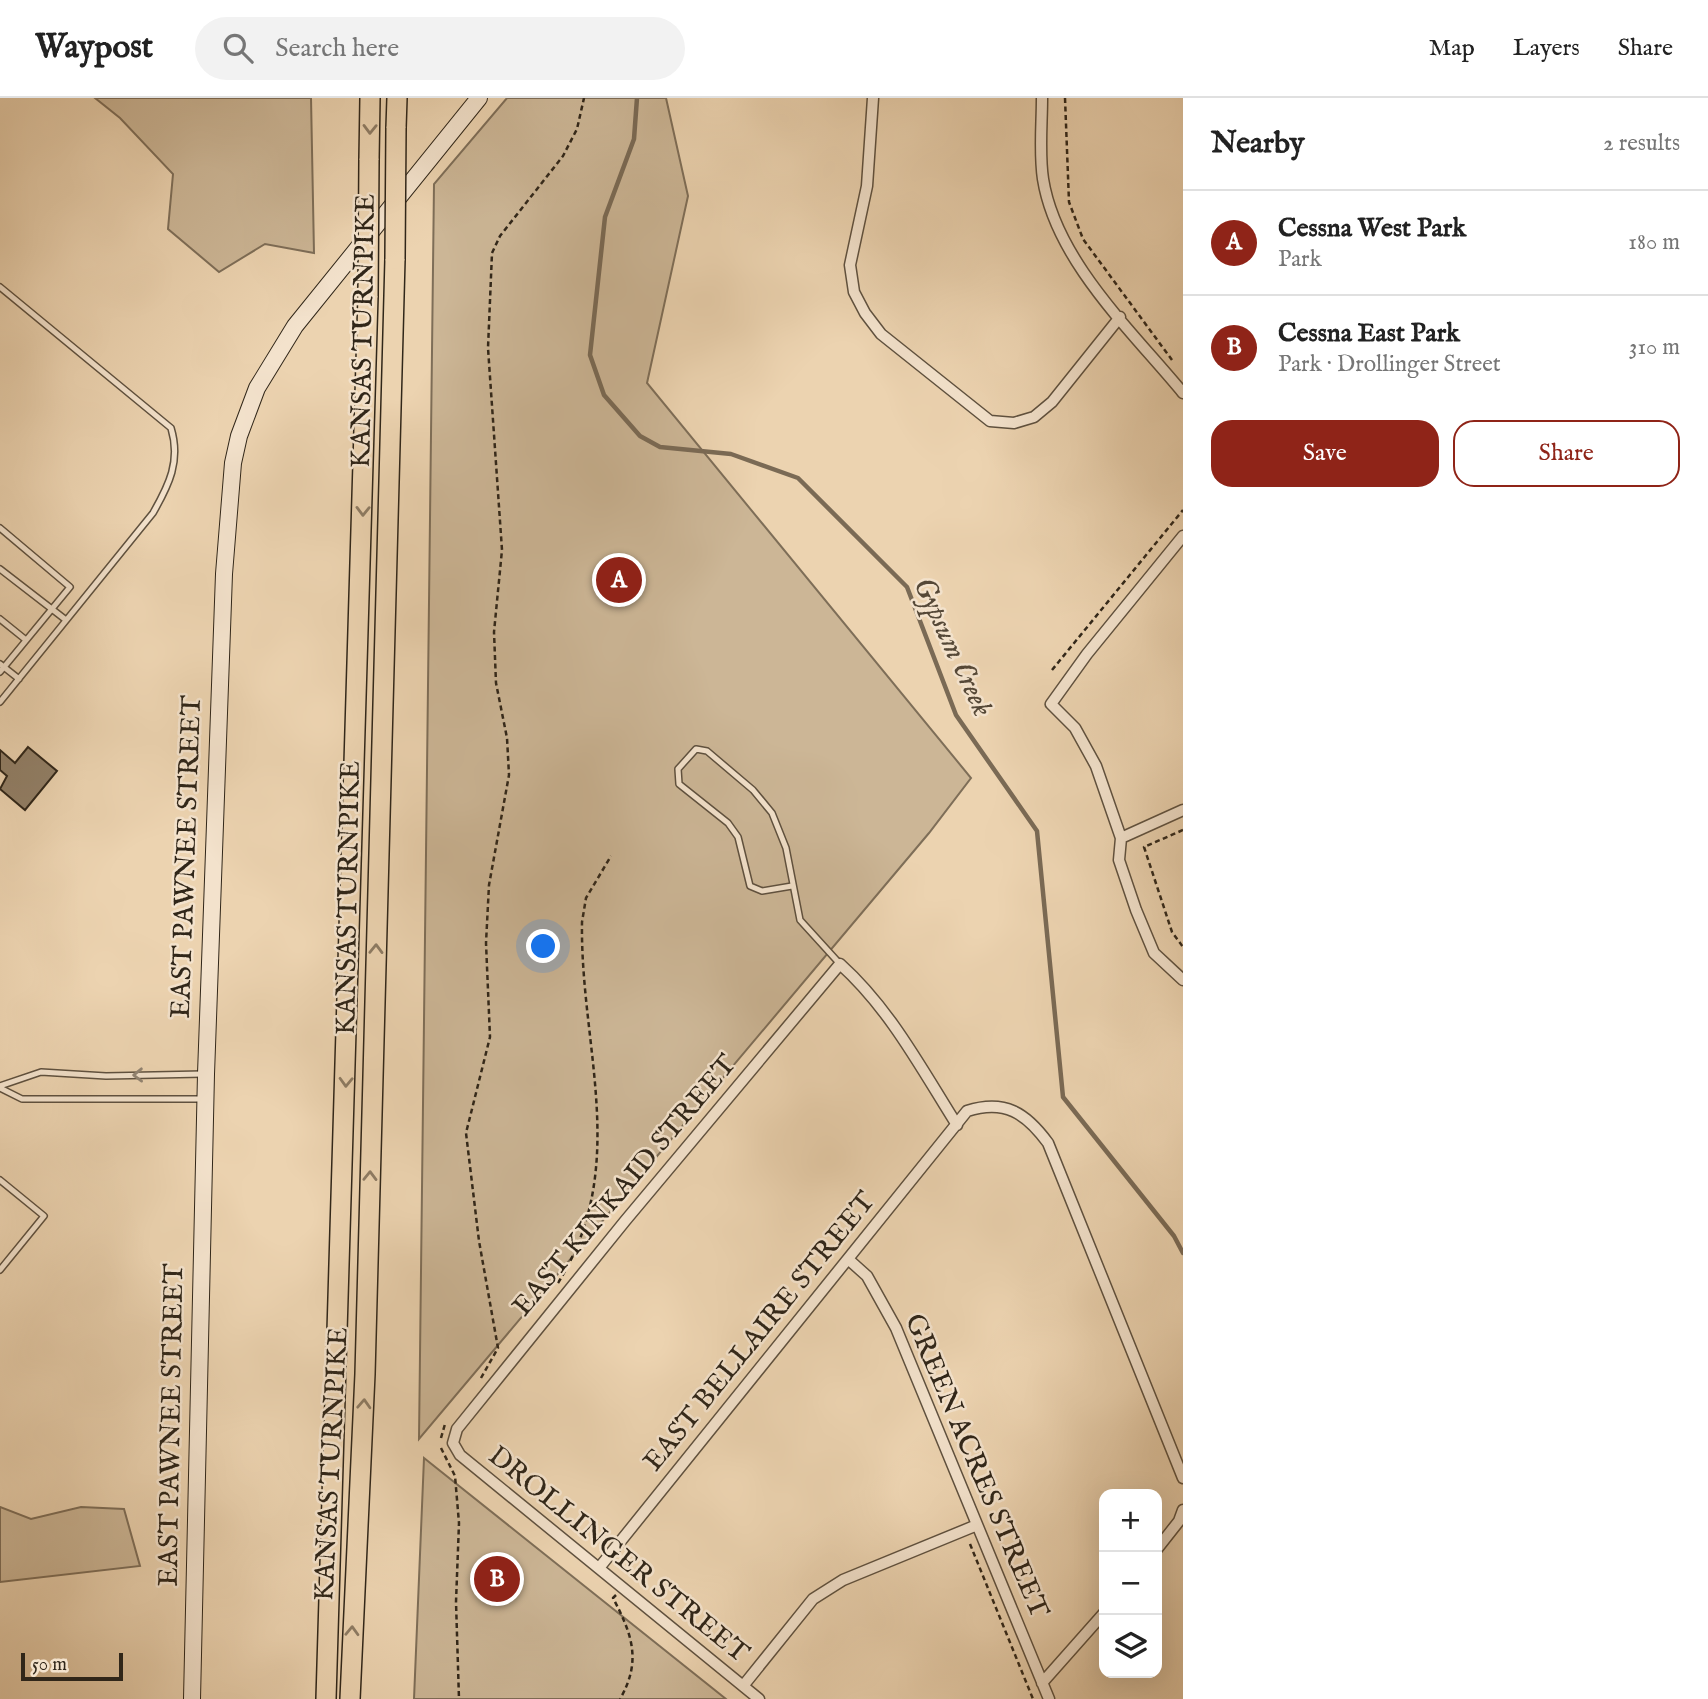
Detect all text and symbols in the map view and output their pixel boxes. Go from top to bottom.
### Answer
search box [195,17,685,80]
text: Waypost [35,27,153,69]
icon: search [219,29,257,67]
text: Search here [275,32,399,65]
text: Map [1429,33,1475,64]
text: Layers [1513,33,1580,64]
text: Share [1618,33,1673,64]
one-way arrow [362,124,378,135]
text: Nearby [1211,125,1304,163]
text: 2 results [1603,129,1680,158]
street label: KANSAS TURNPIKE [344,194,384,468]
text: Cessna West Park [1278,212,1466,245]
text: A [1226,228,1242,257]
text: 180 m [1628,228,1680,257]
text: Park [1278,245,1322,274]
text: Cessna East Park [1278,317,1460,350]
text: B [1226,333,1242,362]
text: 310 m [1629,333,1680,362]
text: Park · Drollinger Street [1278,350,1501,379]
button: Save [1211,420,1439,487]
button: Share [1453,420,1680,487]
one-way arrow [355,506,370,517]
pin: A [596,554,642,606]
water label: Gypsum Creek [903,571,1001,723]
street label: EAST PAWNEE STREET [164,694,210,1019]
street label: KANSAS TURNPIKE [329,761,369,1035]
your location [526,929,560,963]
one-way arrow [368,943,384,954]
street label: EAST KINKAID STREET [505,1048,745,1324]
one-way arrow [132,1067,142,1083]
one-way arrow [338,1076,353,1087]
one-way arrow [363,1170,378,1181]
street label: EAST BELLAIRE STREET [636,1185,884,1479]
street label: EAST PAWNEE STREET [152,1262,192,1587]
street label: GREEN ACRES STREET [896,1309,1056,1624]
street label: KANSAS TURNPIKE [307,1326,357,1602]
one-way arrow [356,1398,371,1409]
street label: DROLLINGER STREET [481,1439,756,1671]
map controls [1099,1489,1162,1678]
button: + [1099,1489,1162,1552]
button: − [1099,1552,1162,1615]
pin: B [474,1553,520,1605]
button: layers [1099,1615,1162,1678]
one-way arrow [345,1625,360,1636]
scale bar [21,1650,122,1682]
text: 50 m [32,1653,67,1677]

